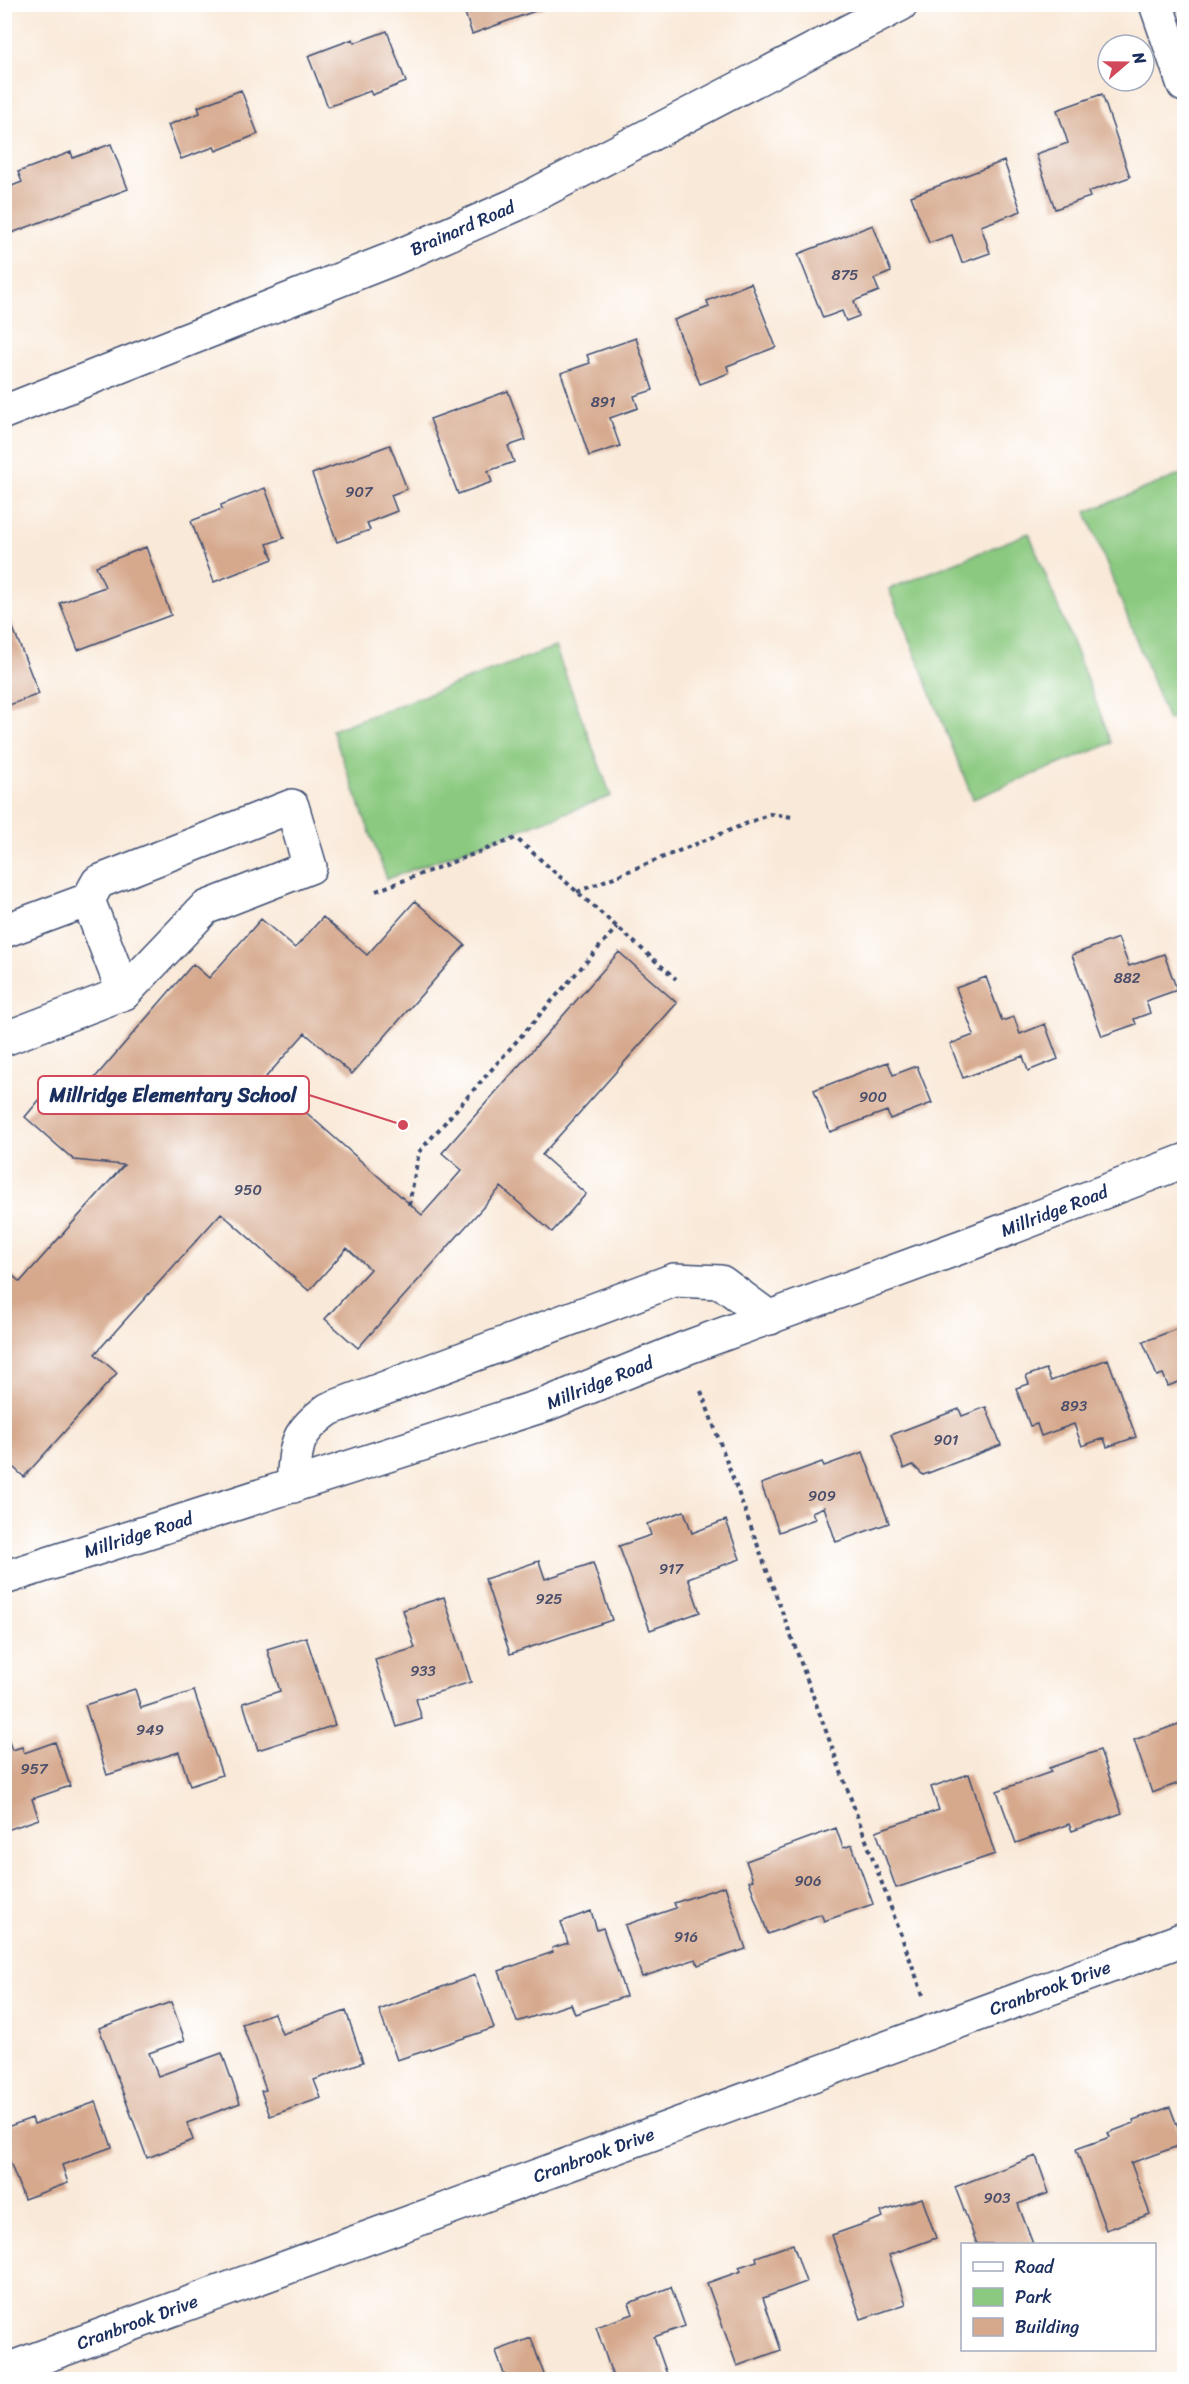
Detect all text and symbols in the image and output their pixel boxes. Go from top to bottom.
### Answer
north arrow [1096,33,1156,93]
text: N [1124,47,1155,69]
street label: Brainard Road [405,190,521,265]
house number: 875 [832,262,858,288]
house number: 891 [591,389,615,415]
house number: 907 [345,479,374,505]
house number: 882 [1114,965,1141,991]
callout: Millridge Elementary School [38,1076,309,1114]
text: Millridge Elementary School [49,1078,298,1113]
house number: 900 [859,1084,887,1110]
street label: Millridge Road [996,1175,1114,1246]
house number: 950 [234,1177,262,1203]
street label: Millridge Road [541,1346,659,1419]
house number: 893 [1061,1393,1087,1419]
house number: 901 [933,1427,959,1453]
house number: 909 [808,1483,836,1509]
street label: Millridge Road [80,1502,198,1567]
house number: 917 [659,1556,685,1582]
house number: 925 [535,1586,563,1612]
house number: 933 [410,1658,436,1684]
house number: 949 [136,1717,164,1743]
house number: 957 [21,1756,49,1782]
house number: 906 [794,1868,822,1894]
house number: 916 [674,1924,698,1950]
street label: Cranbrook Drive [985,1951,1115,2025]
street label: Cranbrook Drive [528,2118,659,2192]
house number: 903 [984,2185,1010,2211]
legend [961,2243,1156,2351]
text: Road [1015,2251,1055,2283]
text: Park [1015,2281,1052,2313]
street label: Cranbrook Drive [72,2285,203,2359]
text: Building [1015,2311,1079,2343]

